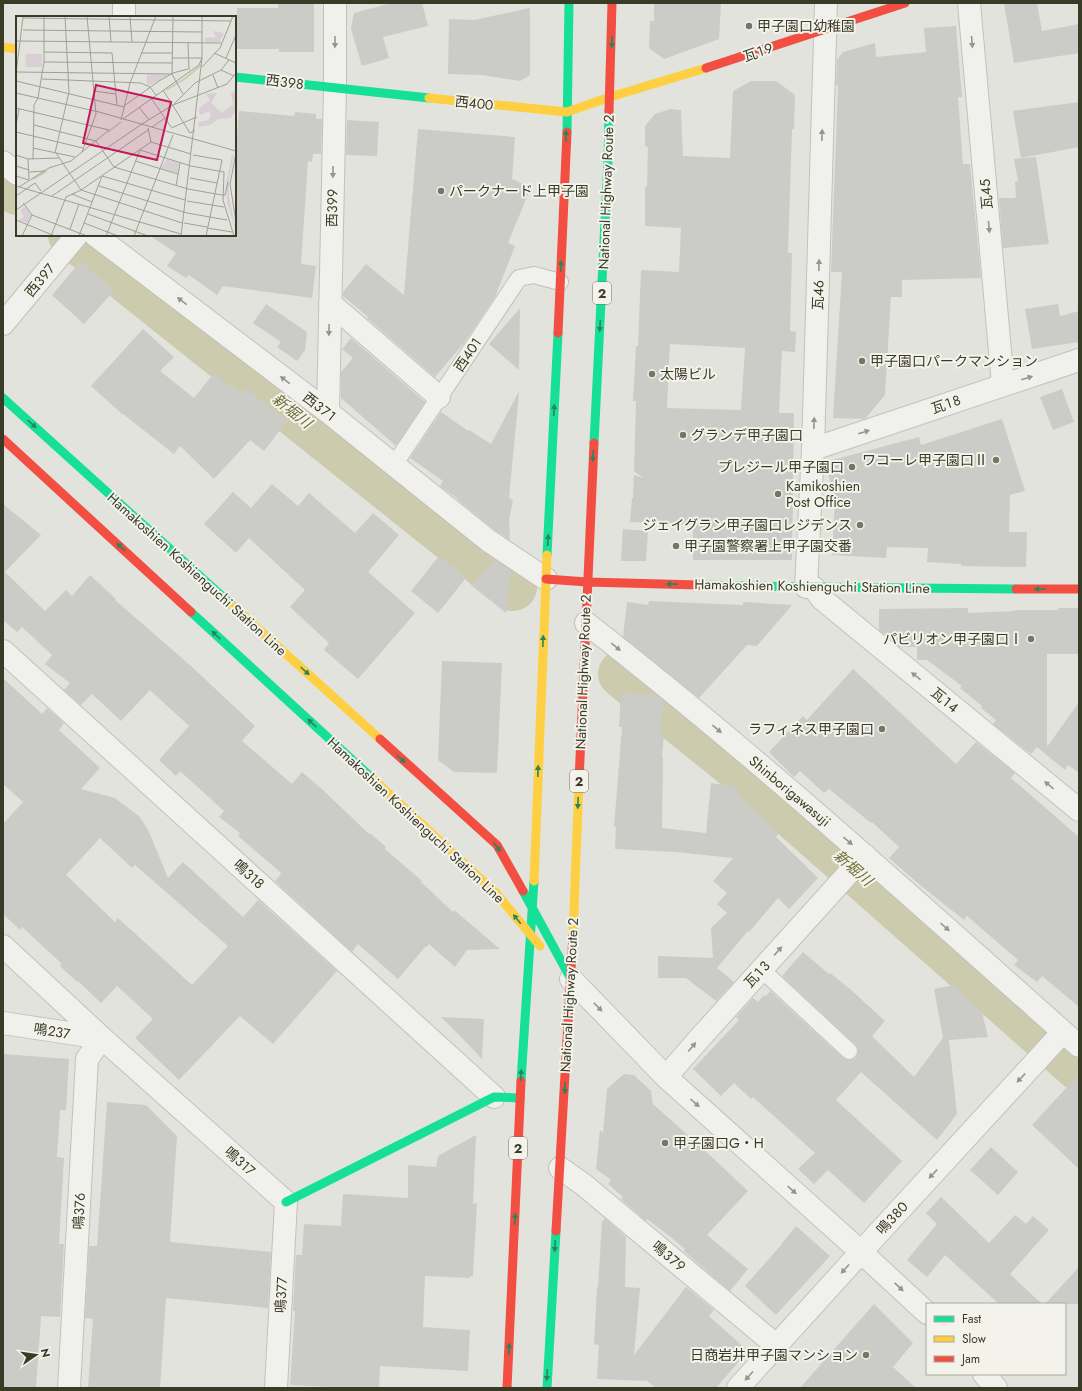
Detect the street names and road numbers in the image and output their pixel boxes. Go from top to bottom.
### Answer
street label: 瓦１９ [740,38,776,66]
street label: 西３９８ [265,70,305,94]
street label: 西４００ [454,91,494,115]
street label: National Highway Route 2 [593,114,619,270]
street label: 瓦４５ [975,178,997,210]
street label: 西３９９ [322,189,342,227]
street label: 西３９７ [20,259,60,301]
street label: 瓦４６ [807,280,829,310]
road number: 2 [593,282,611,304]
street label: 西４０１ [449,333,487,375]
street label: 西３７１ [299,387,341,427]
street label: 瓦１８ [928,390,964,418]
street label: Hamakoshien Koshienguchi Station Line [103,488,291,660]
street label: Hamakoshien Koshienguchi Station Line [694,574,930,598]
street label: National Highway Route 2 [570,594,596,750]
street label: 瓦１４ [927,683,963,717]
street label: Hamakoshien Koshienguchi Station Line [323,732,509,908]
street label: Shinborigawasuji [745,751,835,831]
road number: 2 [570,770,588,792]
street label: 鳴318 [229,855,269,893]
street label: National Highway Route 2 [555,917,583,1073]
street label: 瓦１３ [739,956,775,992]
street label: 鳴237 [32,1018,72,1044]
road number: 2 [509,1137,527,1159]
street label: 鳴317 [220,1142,260,1181]
street label: 鳴376 [68,1192,90,1230]
street label: 鳴３８０ [872,1197,912,1239]
street label: 鳴３７９ [648,1236,690,1276]
street label: 鳴377 [270,1276,292,1314]

